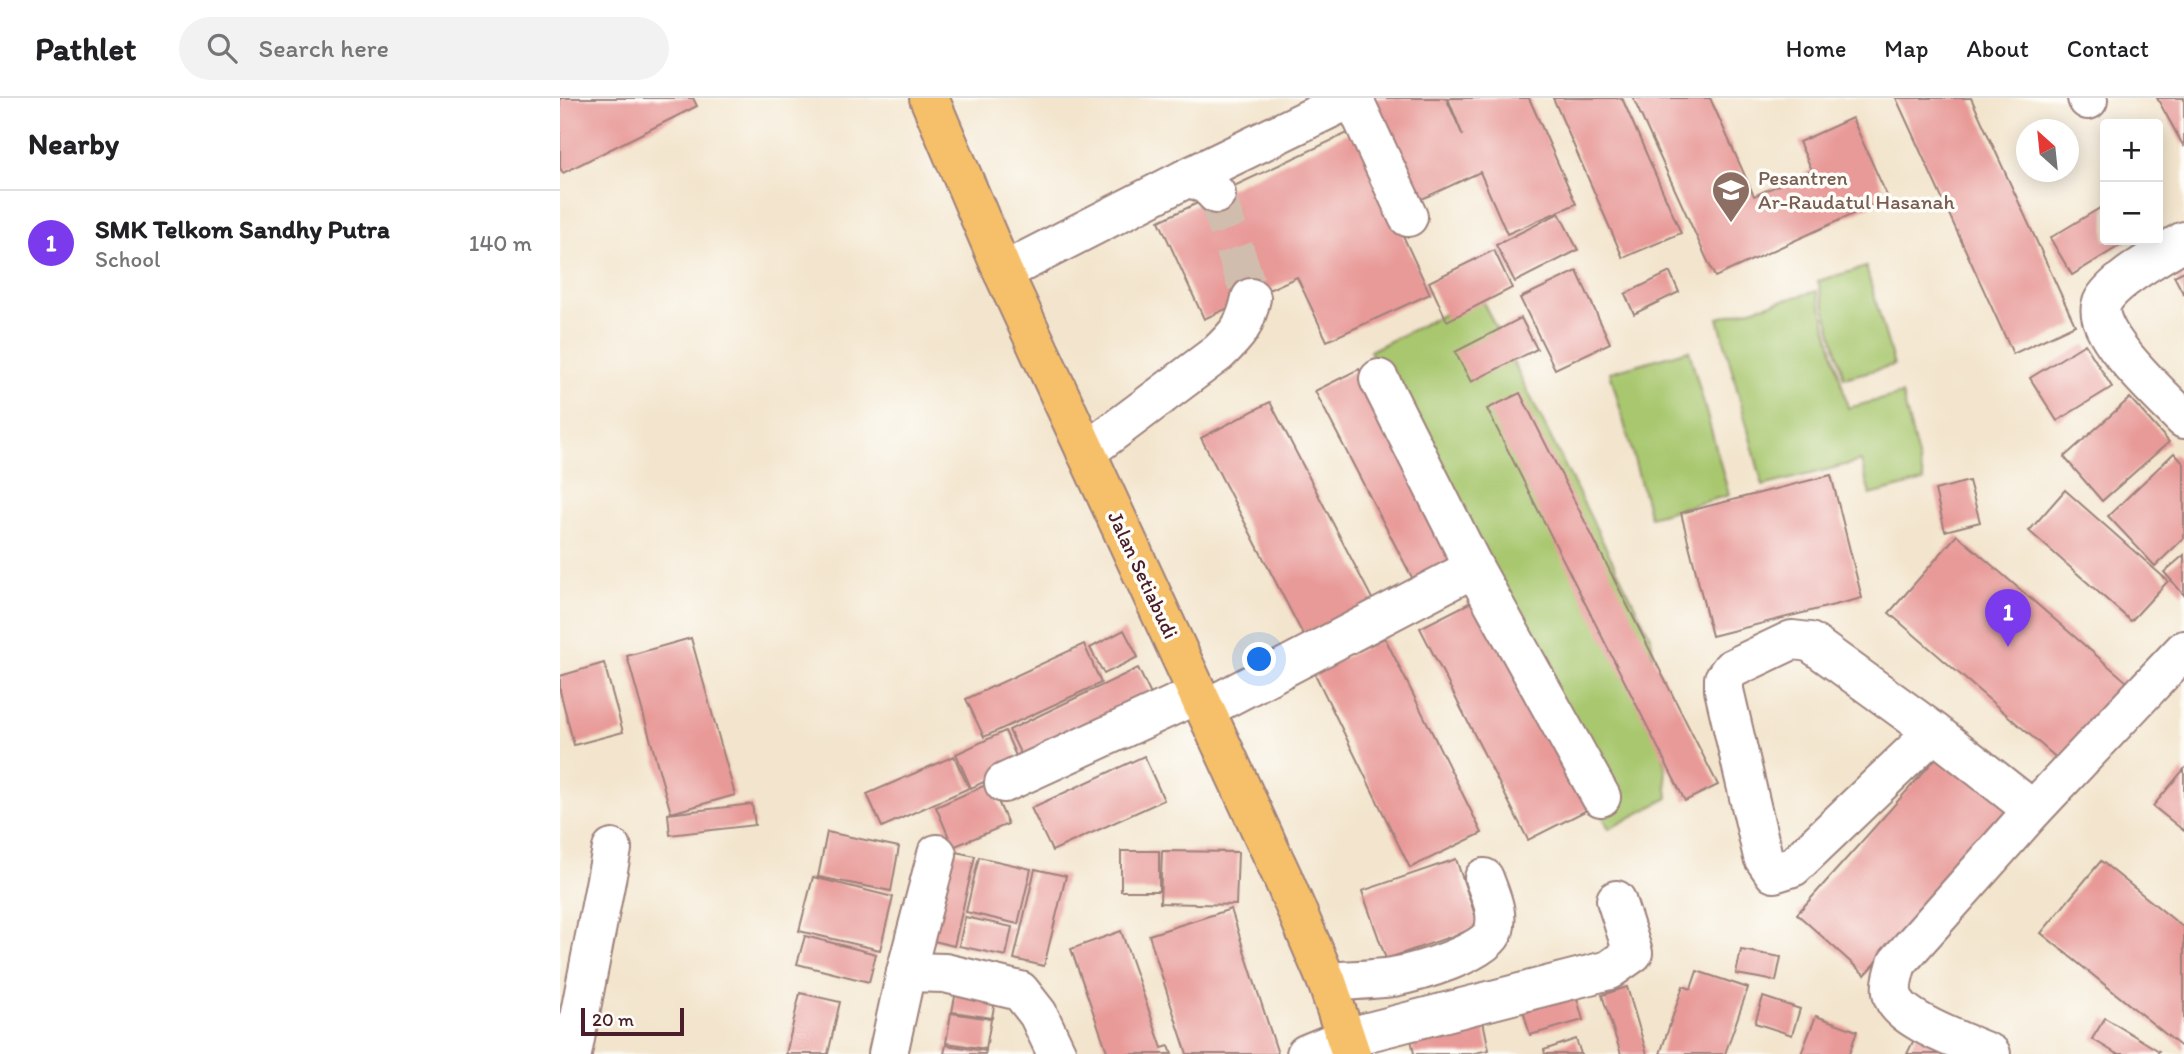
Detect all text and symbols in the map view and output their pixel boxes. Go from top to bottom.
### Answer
search box [179,17,669,80]
text: Pathlet [35,29,137,68]
icon: search [203,29,241,67]
text: Search here [259,32,389,64]
text: Home [1786,34,1846,63]
text: Map [1884,34,1928,63]
text: About [1966,34,2029,63]
text: Contact [2067,34,2149,63]
north arrow [2016,119,2079,182]
map controls [2100,119,2163,245]
button: + [2100,119,2163,182]
text: Nearby [28,125,119,162]
place label: Pesantren Ar-Raudatul Hasanah [1758,165,1956,214]
school or university icon: Pesantren Ar-Raudatul Hasanah [1710,169,1752,224]
button: − [2100,182,2163,245]
text: SMK Telkom Sandhy Putra [95,213,390,245]
text: 1 [46,229,56,257]
text: 140 m [469,229,532,257]
text: School [95,245,160,273]
street label: Jalan Setiabudi [1103,507,1184,642]
pin: 1 [1985,589,2031,647]
your location [1242,642,1276,676]
scale bar [581,1005,684,1037]
text: 20 m [592,1008,634,1031]

